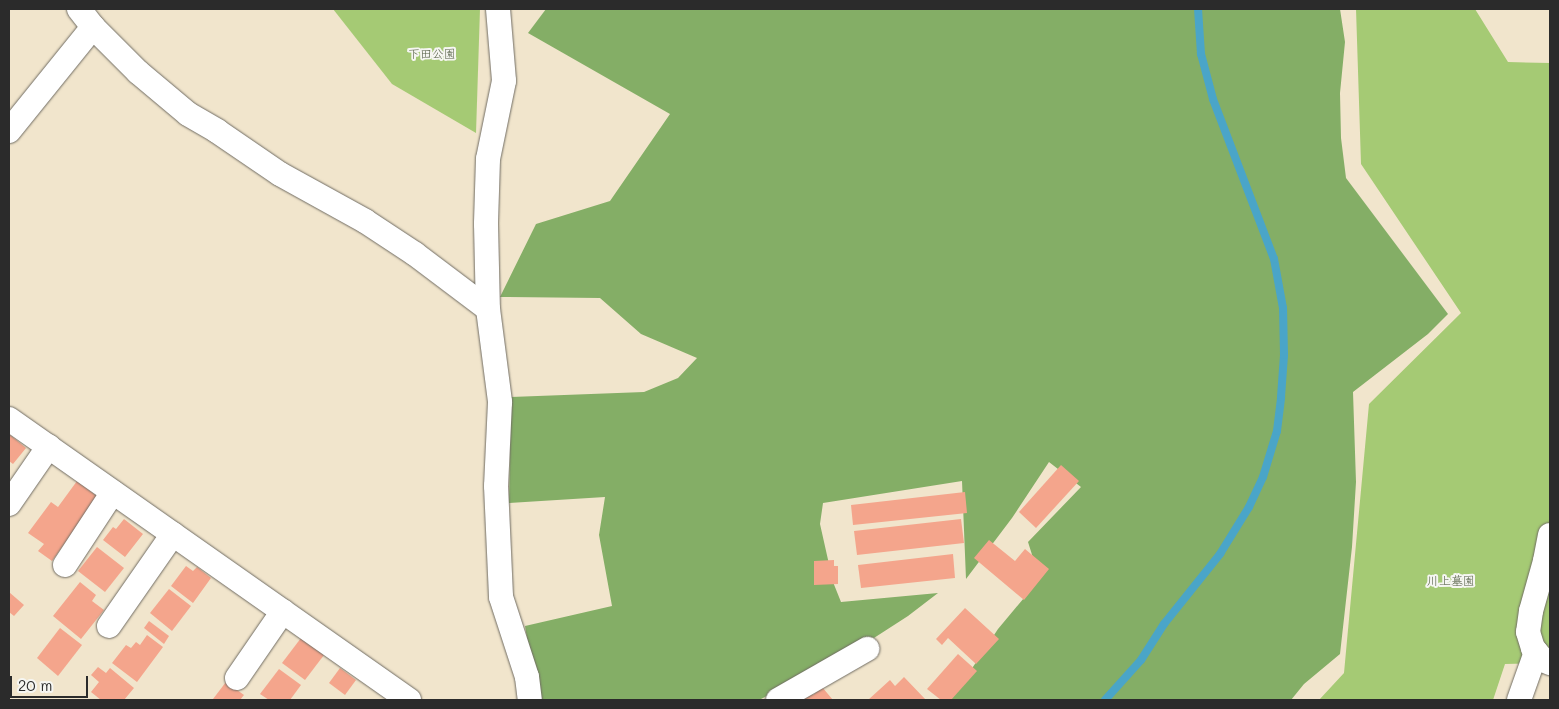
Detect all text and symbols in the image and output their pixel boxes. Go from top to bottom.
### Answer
park label: 下田公園 [408,47,456,61]
park label: 川上墓園 [1427,574,1475,588]
scale bar [12,666,90,698]
text: 20 m [18,675,52,695]

